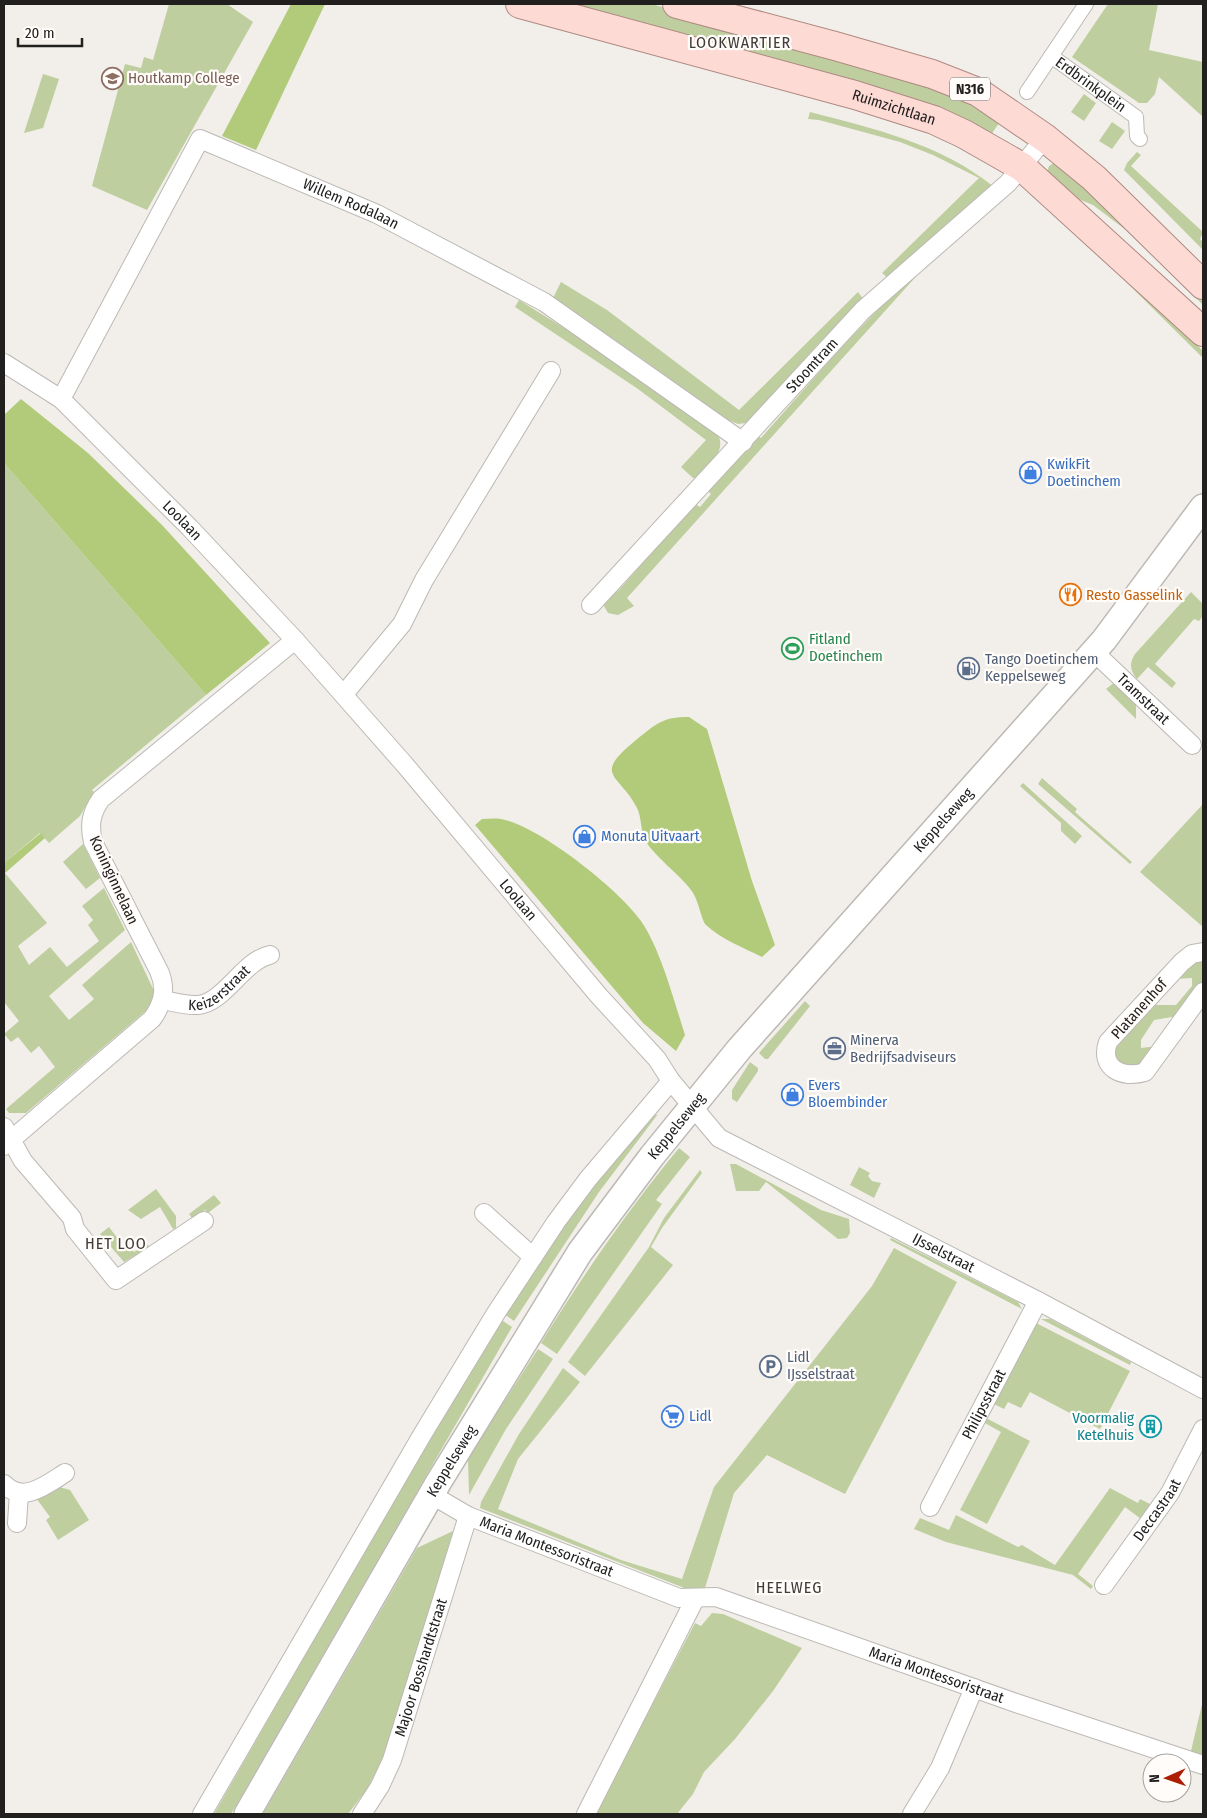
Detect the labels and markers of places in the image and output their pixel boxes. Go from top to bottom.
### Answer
school or university icon: Houtkamp College [100,66,124,90]
place label: Houtkamp College [128,69,240,87]
place label: KwikFit Doetinchem [1047,455,1121,490]
shop icon: KwikFit Doetinchem [1019,461,1043,485]
restaurant icon: Resto Gasselink [1058,583,1082,607]
place label: Resto Gasselink [1086,586,1182,604]
place label: Fitland Doetinchem [809,630,883,665]
sports icon: Fitland Doetinchem [781,636,805,660]
place label: Tango Doetinchem Keppelseweg [985,650,1099,685]
fuel station icon: Tango Doetinchem Keppelseweg [957,656,981,680]
shop icon: Monuta Uitvaart [573,824,597,848]
place label: Monuta Uitvaart [601,827,700,845]
place label: Minerva Bedrijfsadviseurs [850,1031,956,1066]
office icon: Minerva Bedrijfsadviseurs [822,1037,846,1061]
place label: Evers Bloembinder [808,1076,888,1111]
shop icon: Evers Bloembinder [780,1082,804,1106]
place label: Lidl IJsselstraat [787,1348,855,1383]
parking icon: Lidl IJsselstraat [759,1354,783,1378]
supermarket icon: Lidl [661,1404,685,1428]
place label: Lidl [689,1407,711,1425]
place label: Voormalig Ketelhuis [1072,1409,1134,1444]
building icon: Voormalig Ketelhuis [1138,1415,1162,1439]

